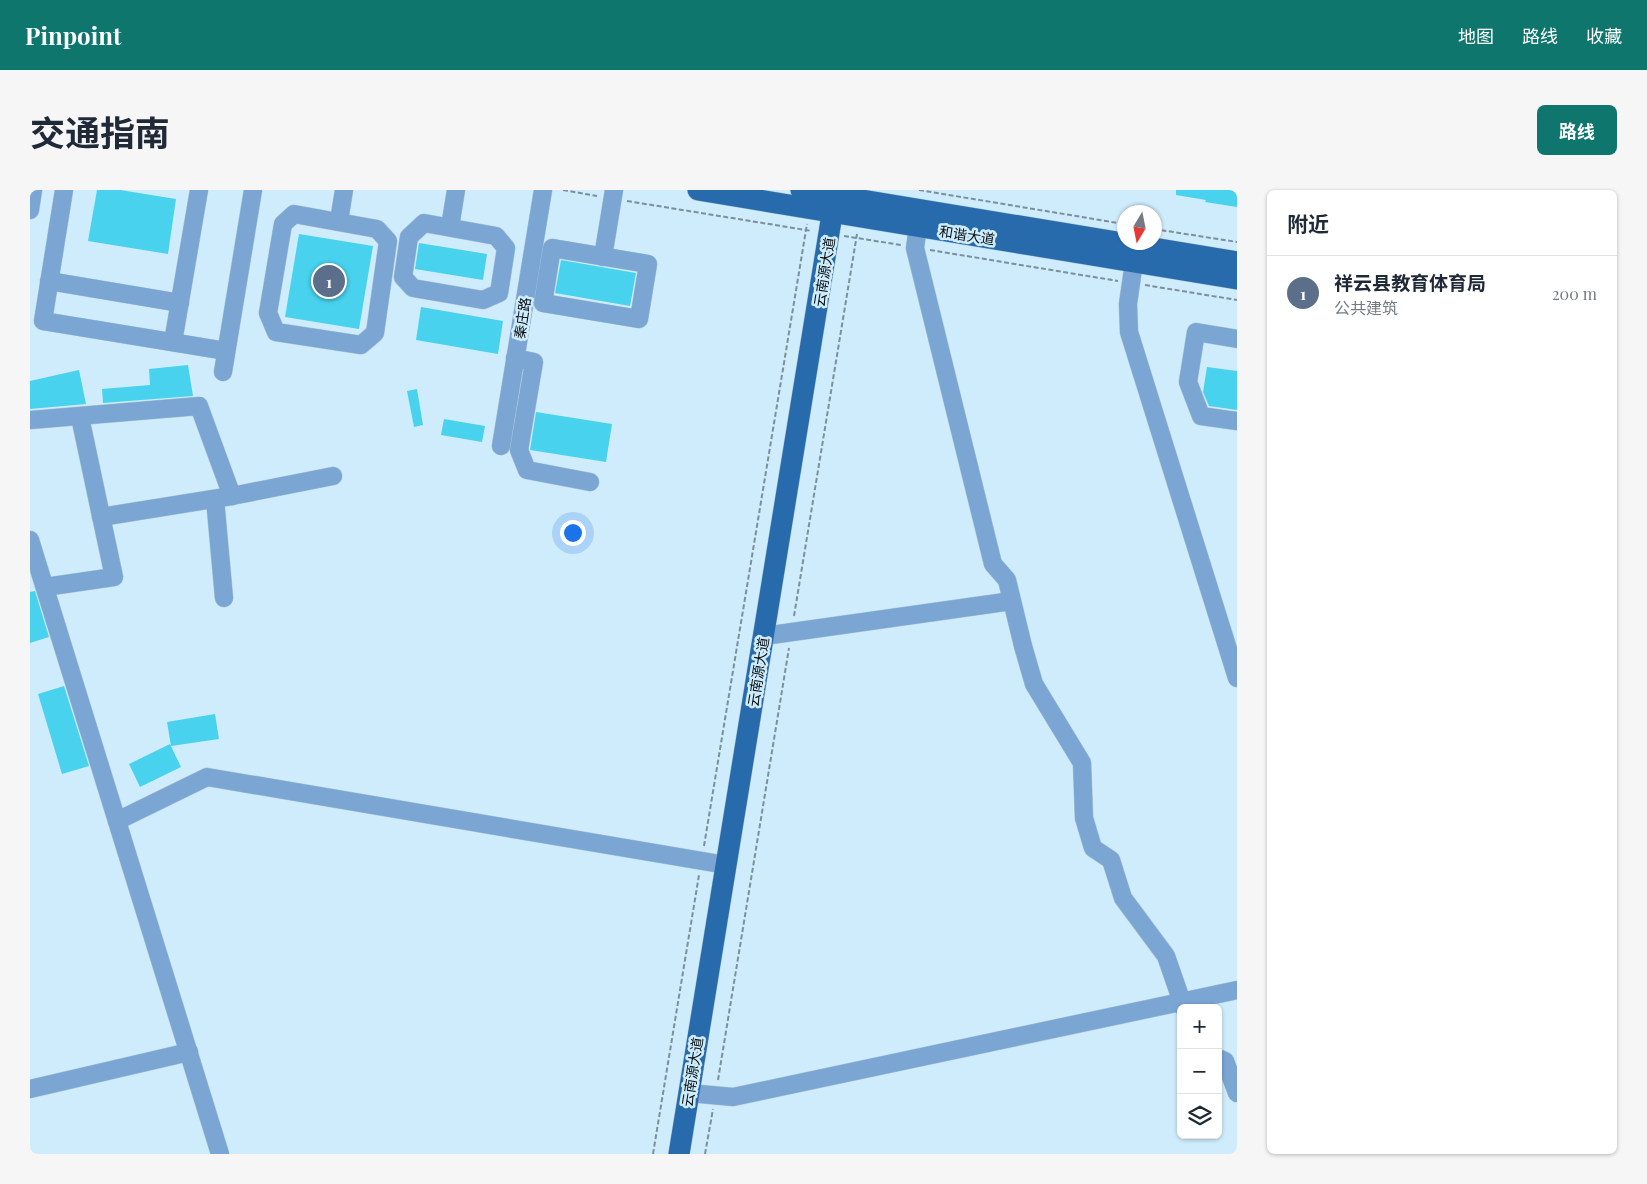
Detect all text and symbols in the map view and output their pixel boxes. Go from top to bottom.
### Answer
text: Pinpoint [25,19,121,51]
text: 地图 [1458,24,1494,48]
text: 路线 [1522,24,1558,48]
text: 收藏 [1586,24,1622,48]
button: 路线 [1537,105,1617,155]
text: 交通指南 [30,108,170,155]
north arrow [1117,205,1162,250]
text: 附近 [1287,209,1329,237]
street label: 和谐大道 [938,221,996,249]
street label: 云南源大道 [809,236,839,308]
pin: 1 [313,262,345,300]
text: 祥云县教育体育局 [1334,269,1486,295]
text: 1 [1300,283,1306,304]
text: 200 m [1552,283,1597,304]
street label: 秦庄路 [509,296,535,340]
text: 公共建筑 [1334,297,1398,318]
your location [560,520,586,546]
street label: 云南源大道 [743,636,773,708]
map controls [1177,1004,1222,1139]
button: + [1177,1004,1222,1049]
street label: 云南源大道 [677,1036,707,1108]
button: − [1177,1049,1222,1094]
button: layers [1177,1094,1222,1139]

